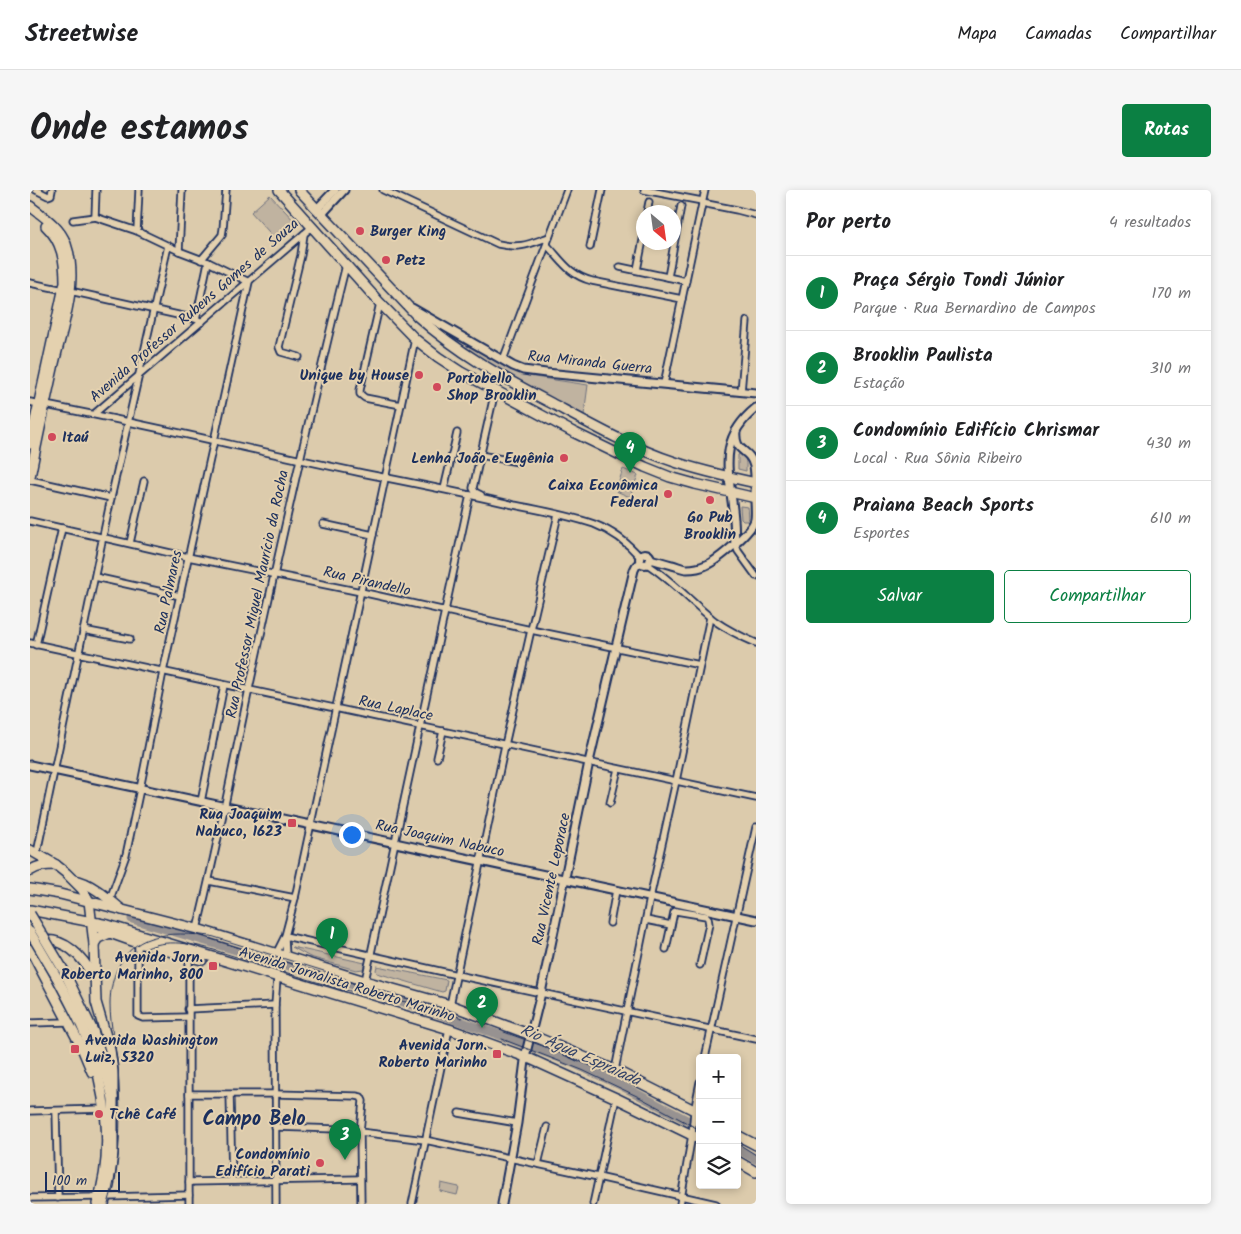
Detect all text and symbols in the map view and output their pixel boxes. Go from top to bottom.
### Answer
text: Streetwise [25,15,138,54]
text: Mapa [957,20,997,49]
text: Camadas [1025,20,1092,49]
text: Compartilhar [1120,20,1216,49]
text: Onde estamos [30,102,249,158]
button: Rotas [1122,104,1211,157]
north arrow [636,205,681,250]
text: Por perto [806,206,891,239]
text: 4 resultados [1109,210,1191,235]
street label: Avenida Professor Rubens Gomes de Souza [84,213,305,409]
place label: Burger King [370,220,446,244]
marker: Burger King [354,225,366,237]
place label: Petz [396,249,426,273]
marker: Petz [380,254,392,266]
text: Praça Sérgio Tondi Júnior [853,266,1064,296]
text: 1 [820,281,824,306]
text: 170 m [1151,281,1191,306]
text: Parque · Rua Bernardino de Campos [853,296,1096,321]
text: Brooklin Paulista [853,341,993,371]
street label: Rua Miranda Guerra [526,345,653,381]
text: 2 [817,356,827,381]
text: 310 m [1150,356,1191,381]
place label: Unique by House [299,364,410,388]
place label: Portobello Shop Brooklin [447,367,536,408]
marker: Unique by House [413,369,425,381]
text: Estação [853,371,905,396]
marker: Portobello Shop Brooklin [431,381,443,393]
text: Condomínio Edifício Chrismar [853,416,1099,446]
place label: Itaú [62,426,89,450]
marker: Itaú [46,431,58,443]
text: 3 [818,431,826,456]
text: 430 m [1146,431,1191,456]
pin: 4 [614,432,646,473]
text: Local · Rua Sônia Ribeiro [853,446,1022,471]
place label: Lenha João e Eugênia [411,447,554,471]
marker: Lenha João e Eugênia [558,452,570,464]
street label: Rua Professor Miguel Maurício da Rocha [220,468,296,721]
place label: Caixa Econômica Federal [548,474,658,515]
marker: Caixa Econômica Federal [662,488,674,500]
text: Praiana Beach Sports [853,491,1034,521]
marker: Go Pub Brooklin [704,494,716,506]
place label: Go Pub Brooklin [684,506,736,547]
text: 4 [818,506,826,531]
text: 610 m [1150,506,1191,531]
text: Esportes [853,521,910,546]
street label: Rua Palmares [148,548,190,636]
street label: Rua Pirandello [321,560,413,604]
button: Salvar [806,570,994,623]
button: Compartilhar [1004,570,1191,623]
street label: Rua Laplace [356,689,435,729]
place label: Rua Joaquim Nabuco, 1623 [196,803,282,844]
street label: Rua Vicente Leporace [526,810,578,948]
street label: Rua Joaquim Nabuco [373,814,507,864]
marker: Rua Joaquim Nabuco, 1623 [286,817,298,829]
your location [339,822,365,848]
pin: 1 [316,918,348,959]
street label: Avenida Jornalista Roberto Marinho [236,941,458,1029]
place label: Avenida Jorn. Roberto Marinho, 800 [61,946,203,987]
marker: Avenida Jorn. Roberto Marinho, 800 [207,960,219,972]
pin: 2 [466,987,498,1028]
water label: Rio Água Espraiada [516,1018,646,1094]
place label: Avenida Washington Luiz, 5320 [85,1029,218,1070]
place label: Avenida Jorn. Roberto Marinho [379,1034,487,1075]
marker: Avenida Washington Luiz, 5320 [69,1043,81,1055]
marker: Avenida Jorn. Roberto Marinho [491,1048,503,1060]
map controls [696,1054,741,1189]
button: + [696,1054,741,1099]
button: − [696,1099,741,1144]
place label: Tchê Café [109,1103,177,1127]
district label: Campo Belo [202,1104,306,1136]
marker: Tchê Café [93,1108,105,1120]
pin: 3 [329,1119,361,1160]
place label: Condomínio Edifício Parati [216,1143,311,1184]
button: layers [696,1144,741,1189]
marker: Condomínio Edifício Parati [314,1157,326,1169]
scale bar [45,1169,120,1192]
text: 100 m [52,1170,87,1192]

